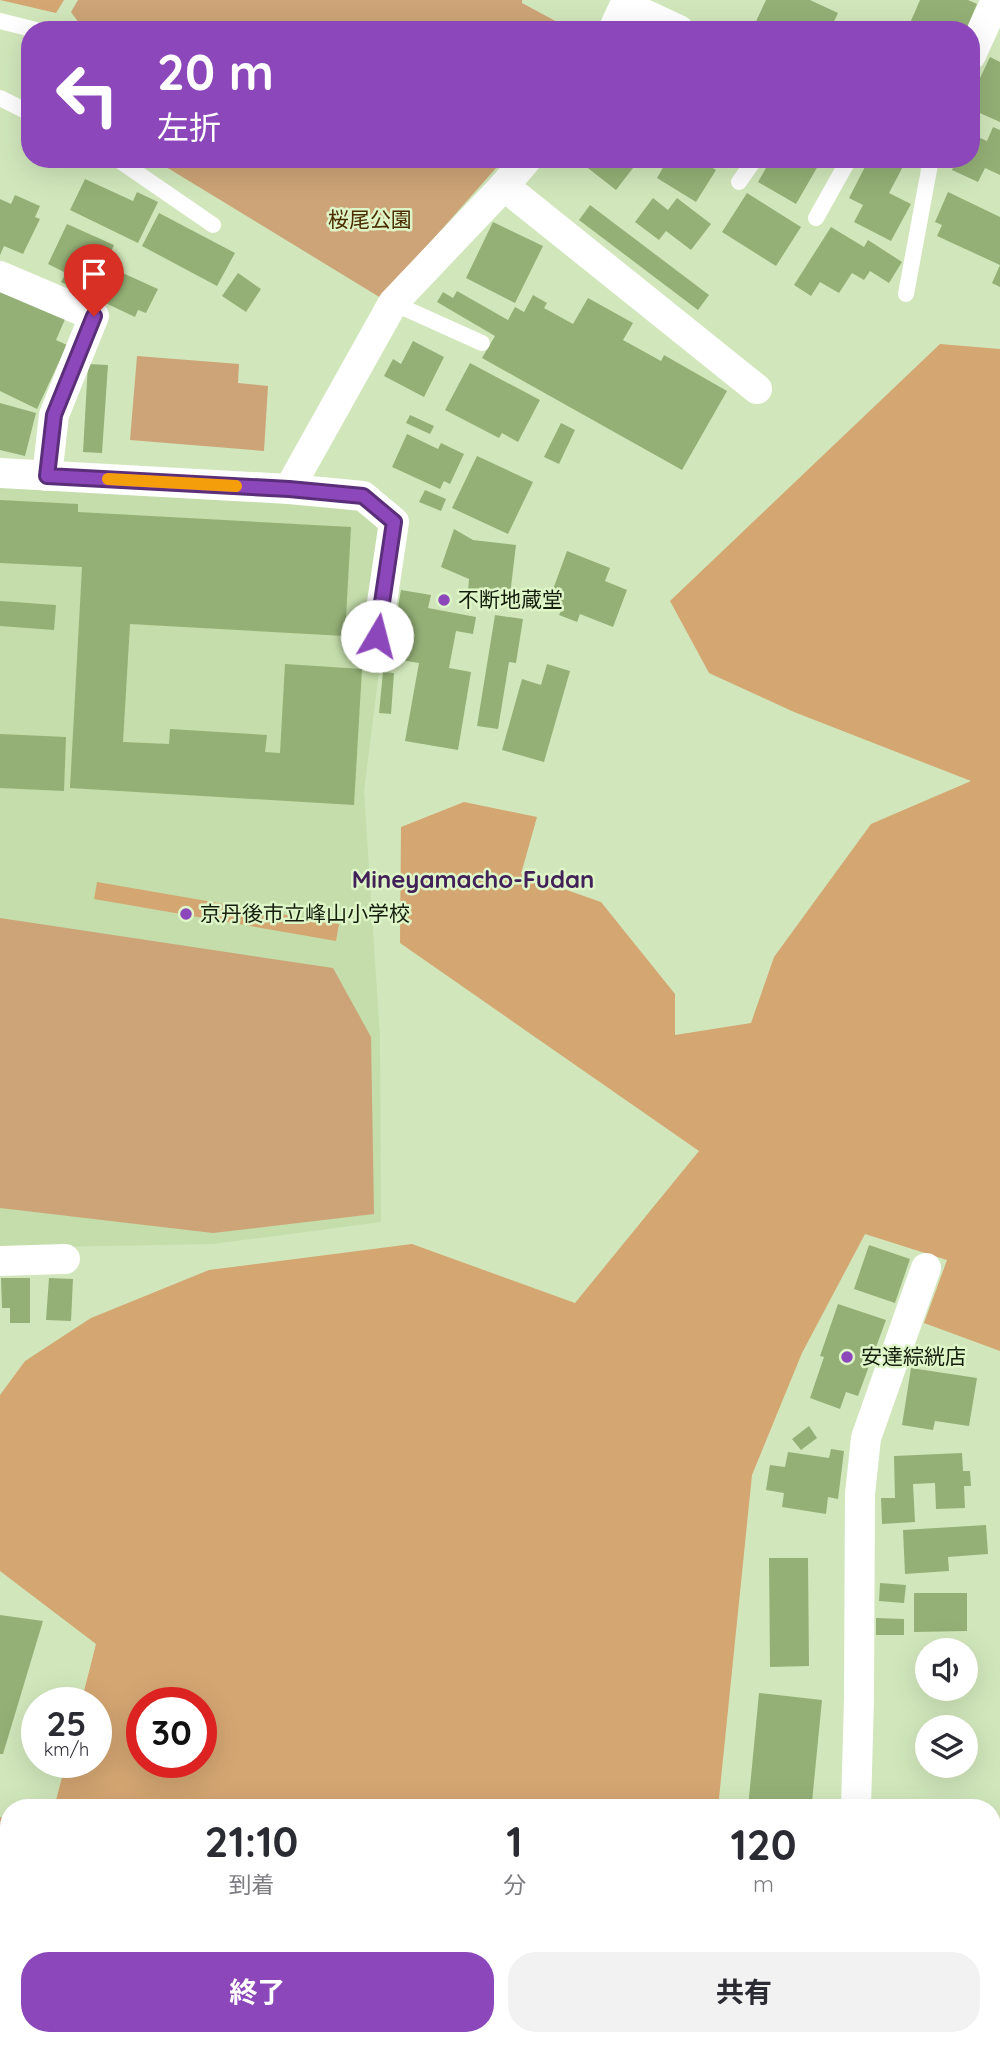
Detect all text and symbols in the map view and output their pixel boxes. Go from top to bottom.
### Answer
text: 20 m [157,41,274,102]
icon: left [42,49,133,140]
text: 左折 [157,107,221,147]
park label: 桜尾公園 [328,206,412,232]
pin [64,244,124,316]
icon: arrive [75,255,113,293]
place label: 不断地蔵堂 [458,586,563,612]
marker: 不断地蔵堂 [436,592,452,608]
position arrow [340,599,414,673]
district label: Mineyamacho-Fudan [352,864,594,894]
place label: 京丹後市立峰山小学校 [200,900,410,926]
marker: 京丹後市立峰山小学校 [178,906,194,922]
place label: 安達綜絖店 [861,1343,966,1369]
marker: 安達綜絖店 [839,1349,855,1365]
map controls [915,1638,978,1778]
button: sound [915,1638,978,1701]
speed limit sign: 30 [126,1687,217,1778]
text: 25 [46,1701,87,1745]
button: layers [915,1715,978,1778]
text: km/h [44,1738,89,1761]
text: 21:10 [205,1815,298,1868]
text: 1 [506,1815,523,1868]
text: 120 [730,1818,796,1871]
text: m [753,1869,774,1898]
text: 到着 [228,1870,274,1899]
text: 分 [503,1870,526,1899]
button: 終了 [21,1952,494,2032]
button: 共有 [508,1952,980,2032]

